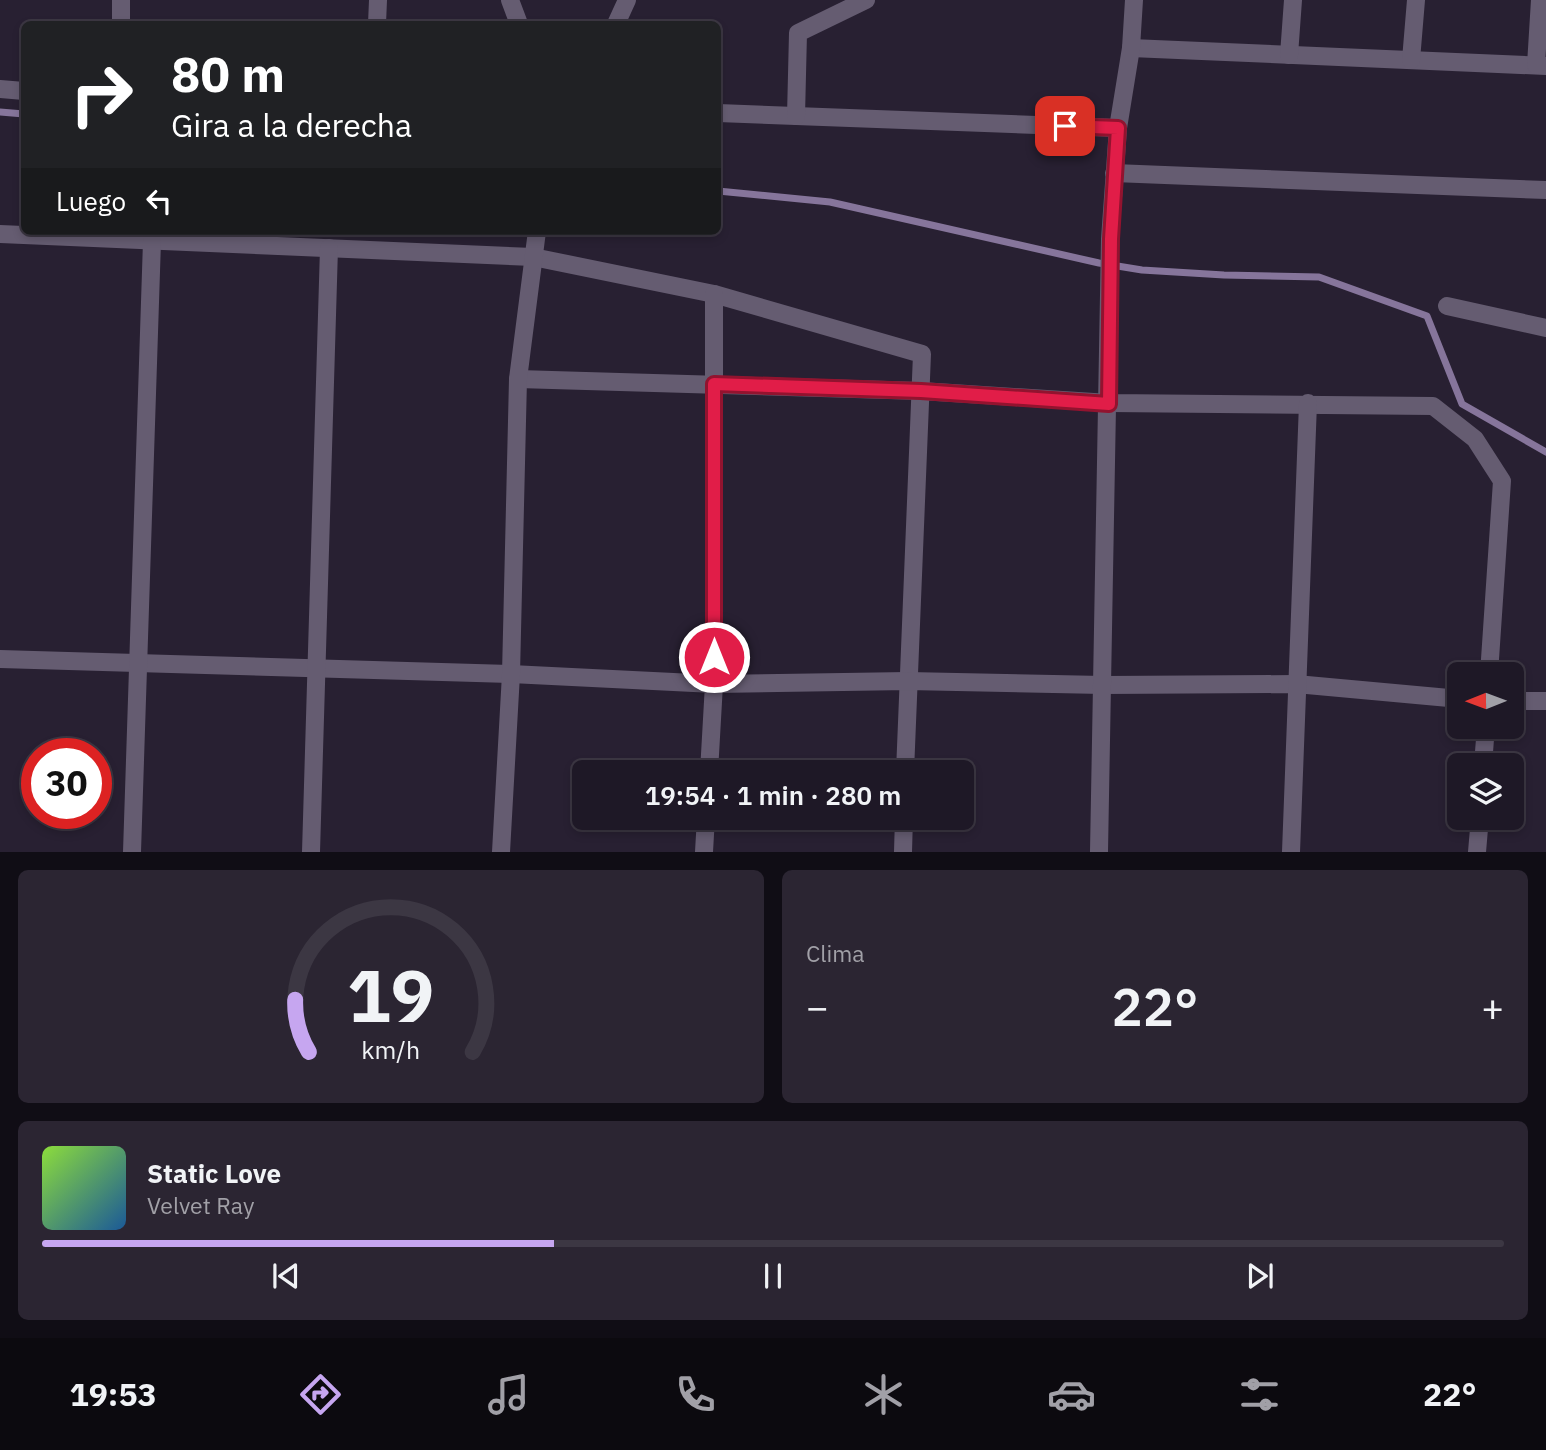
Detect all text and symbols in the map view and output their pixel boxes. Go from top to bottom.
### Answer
text: 80 m [171,42,285,105]
icon: right [56,49,147,140]
pin [1035,96,1095,156]
text: Gira a la derecha [171,104,412,146]
icon: arrive [1046,107,1084,145]
icon: left [140,182,178,220]
text: Luego [56,184,126,218]
position arrow [677,620,751,694]
north arrow [1447,662,1524,738]
map controls [1447,662,1524,830]
speed limit sign: 30 [21,738,112,829]
button: layers [1447,753,1524,830]
text: 19:54 · 1 min · 280 m [645,778,901,812]
text: Clima [806,938,865,968]
text: 19 [347,948,435,1043]
text: 22° [1112,973,1198,1040]
text: − [806,982,829,1031]
text: + [1481,982,1504,1031]
text: km/h [362,1033,420,1066]
text: Static Love [147,1156,281,1190]
text: Velvet Ray [147,1190,254,1220]
icon: previous [267,1257,305,1295]
icon: pause [754,1257,792,1295]
icon: next [1241,1257,1279,1295]
icon: directions [296,1370,345,1419]
icon: music [484,1370,533,1419]
icon: phone [671,1370,720,1419]
icon: climate [859,1370,908,1419]
icon: car [1047,1370,1096,1419]
icon: filters [1235,1370,1284,1419]
text: 19:53 [69,1373,157,1415]
text: 22° [1423,1373,1477,1415]

